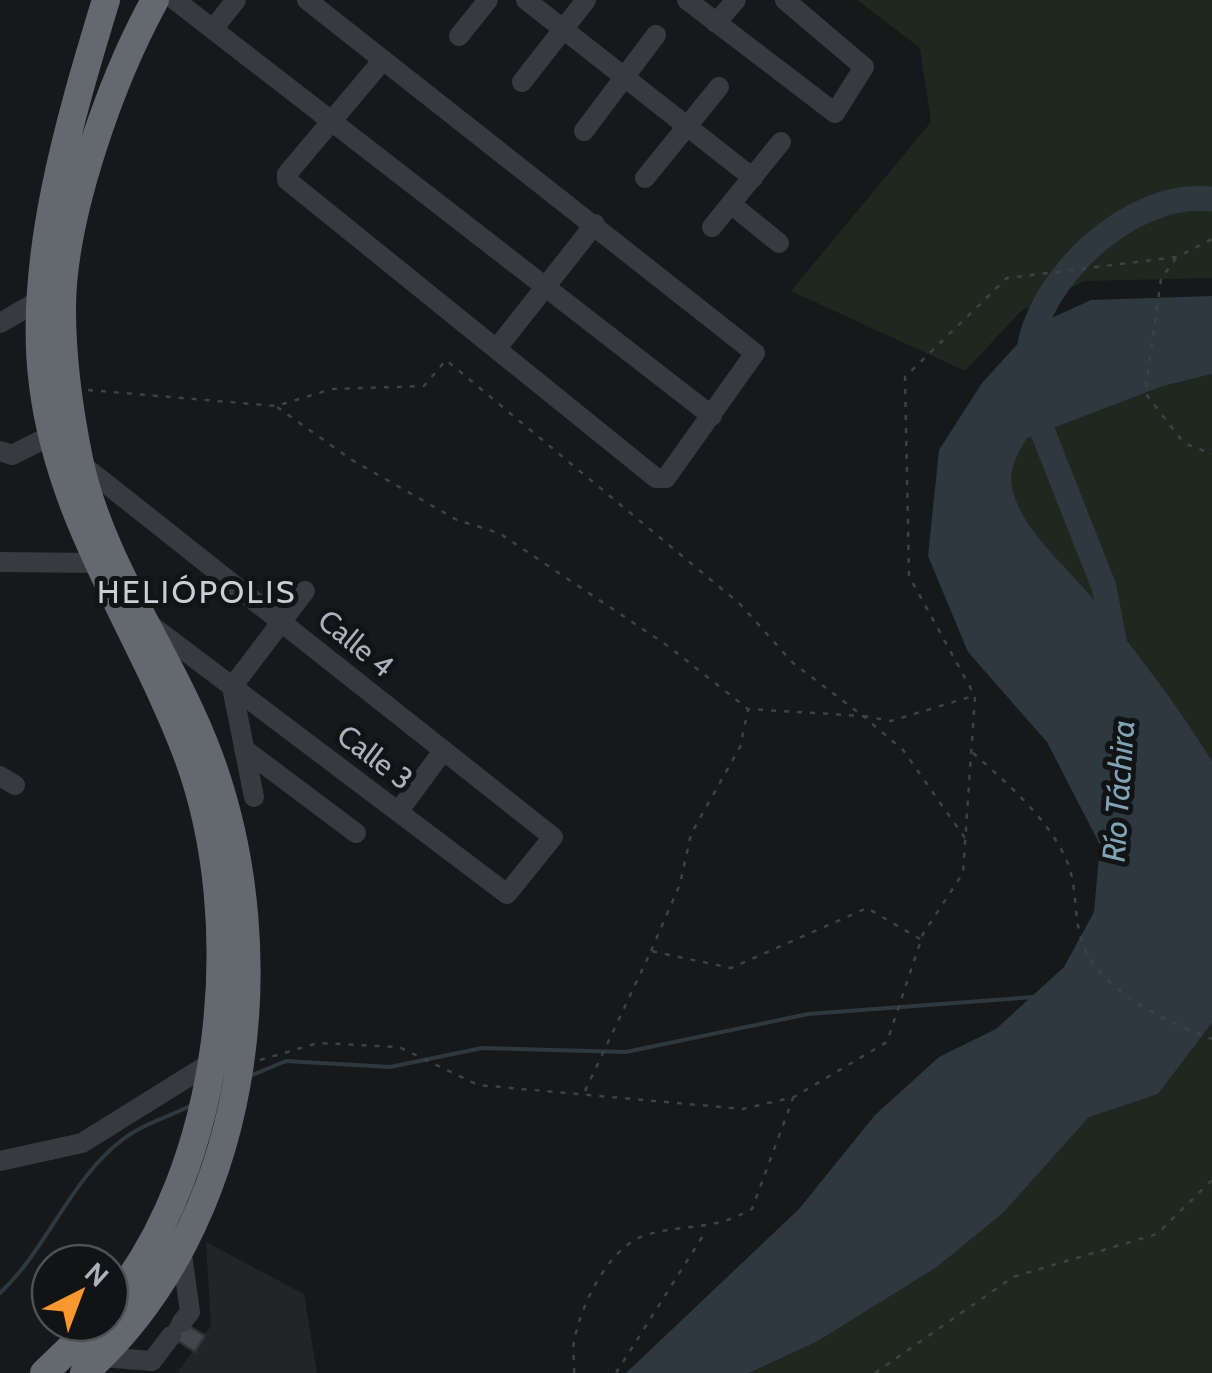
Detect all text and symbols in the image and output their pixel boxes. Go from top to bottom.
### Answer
district label: HELIÓPOLIS [97,572,297,611]
street label: Calle 4 [311,601,401,685]
street label: Calle 3 [330,717,420,797]
water label: Río Táchira [1094,719,1142,863]
north arrow [30,1243,130,1343]
text: N [78,1255,115,1294]

